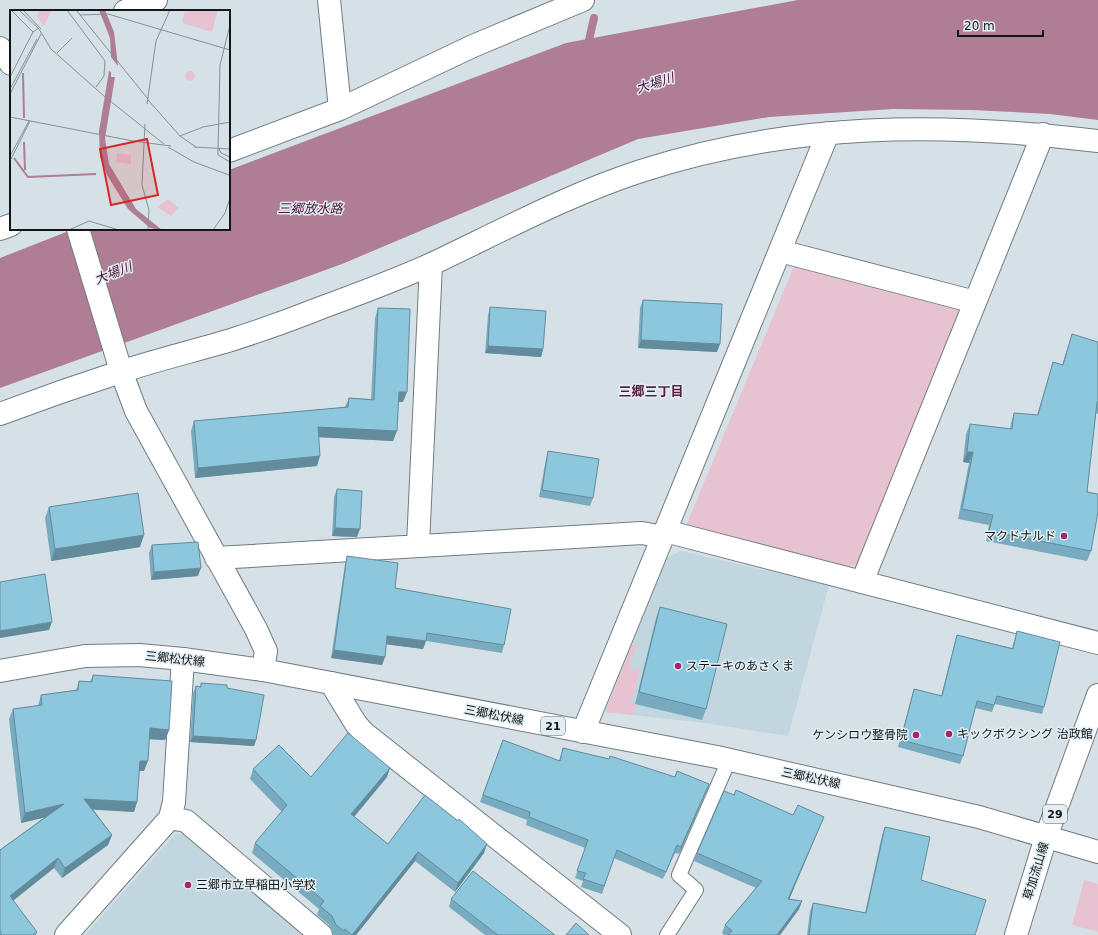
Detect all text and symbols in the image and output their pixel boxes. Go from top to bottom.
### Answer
inset map [10,10,230,230]
scale bar [958,12,1043,38]
text: 20 m [964,19,995,33]
water label: 大場川 [634,69,678,96]
water label: 三郷放水路 [277,201,343,216]
water label: 大場川 [92,258,136,287]
district label: 三郷三丁目 [618,384,684,399]
place label: マクドナルド [984,529,1056,543]
marker: マクドナルド [1059,531,1069,541]
street label: 三郷松伏線 [144,649,206,669]
place label: ステーキのあさくま [686,659,794,673]
marker: ステーキのあさくま [673,661,683,671]
street label: 三郷松伏線 [463,702,525,728]
road number: 21 [541,717,565,735]
place label: キックボクシング 治政館 [957,727,1093,741]
place label: ケンシロウ整骨院 [812,728,908,742]
marker: キックボクシング 治政館 [944,729,954,739]
marker: ケンシロウ整骨院 [911,730,921,740]
street label: 三郷松伏線 [780,765,842,791]
road number: 29 [1043,805,1067,823]
street label: 草加流山線 [1021,840,1051,902]
place label: 三郷市立早稲田小学校 [196,878,316,892]
marker: 三郷市立早稲田小学校 [183,880,193,890]

